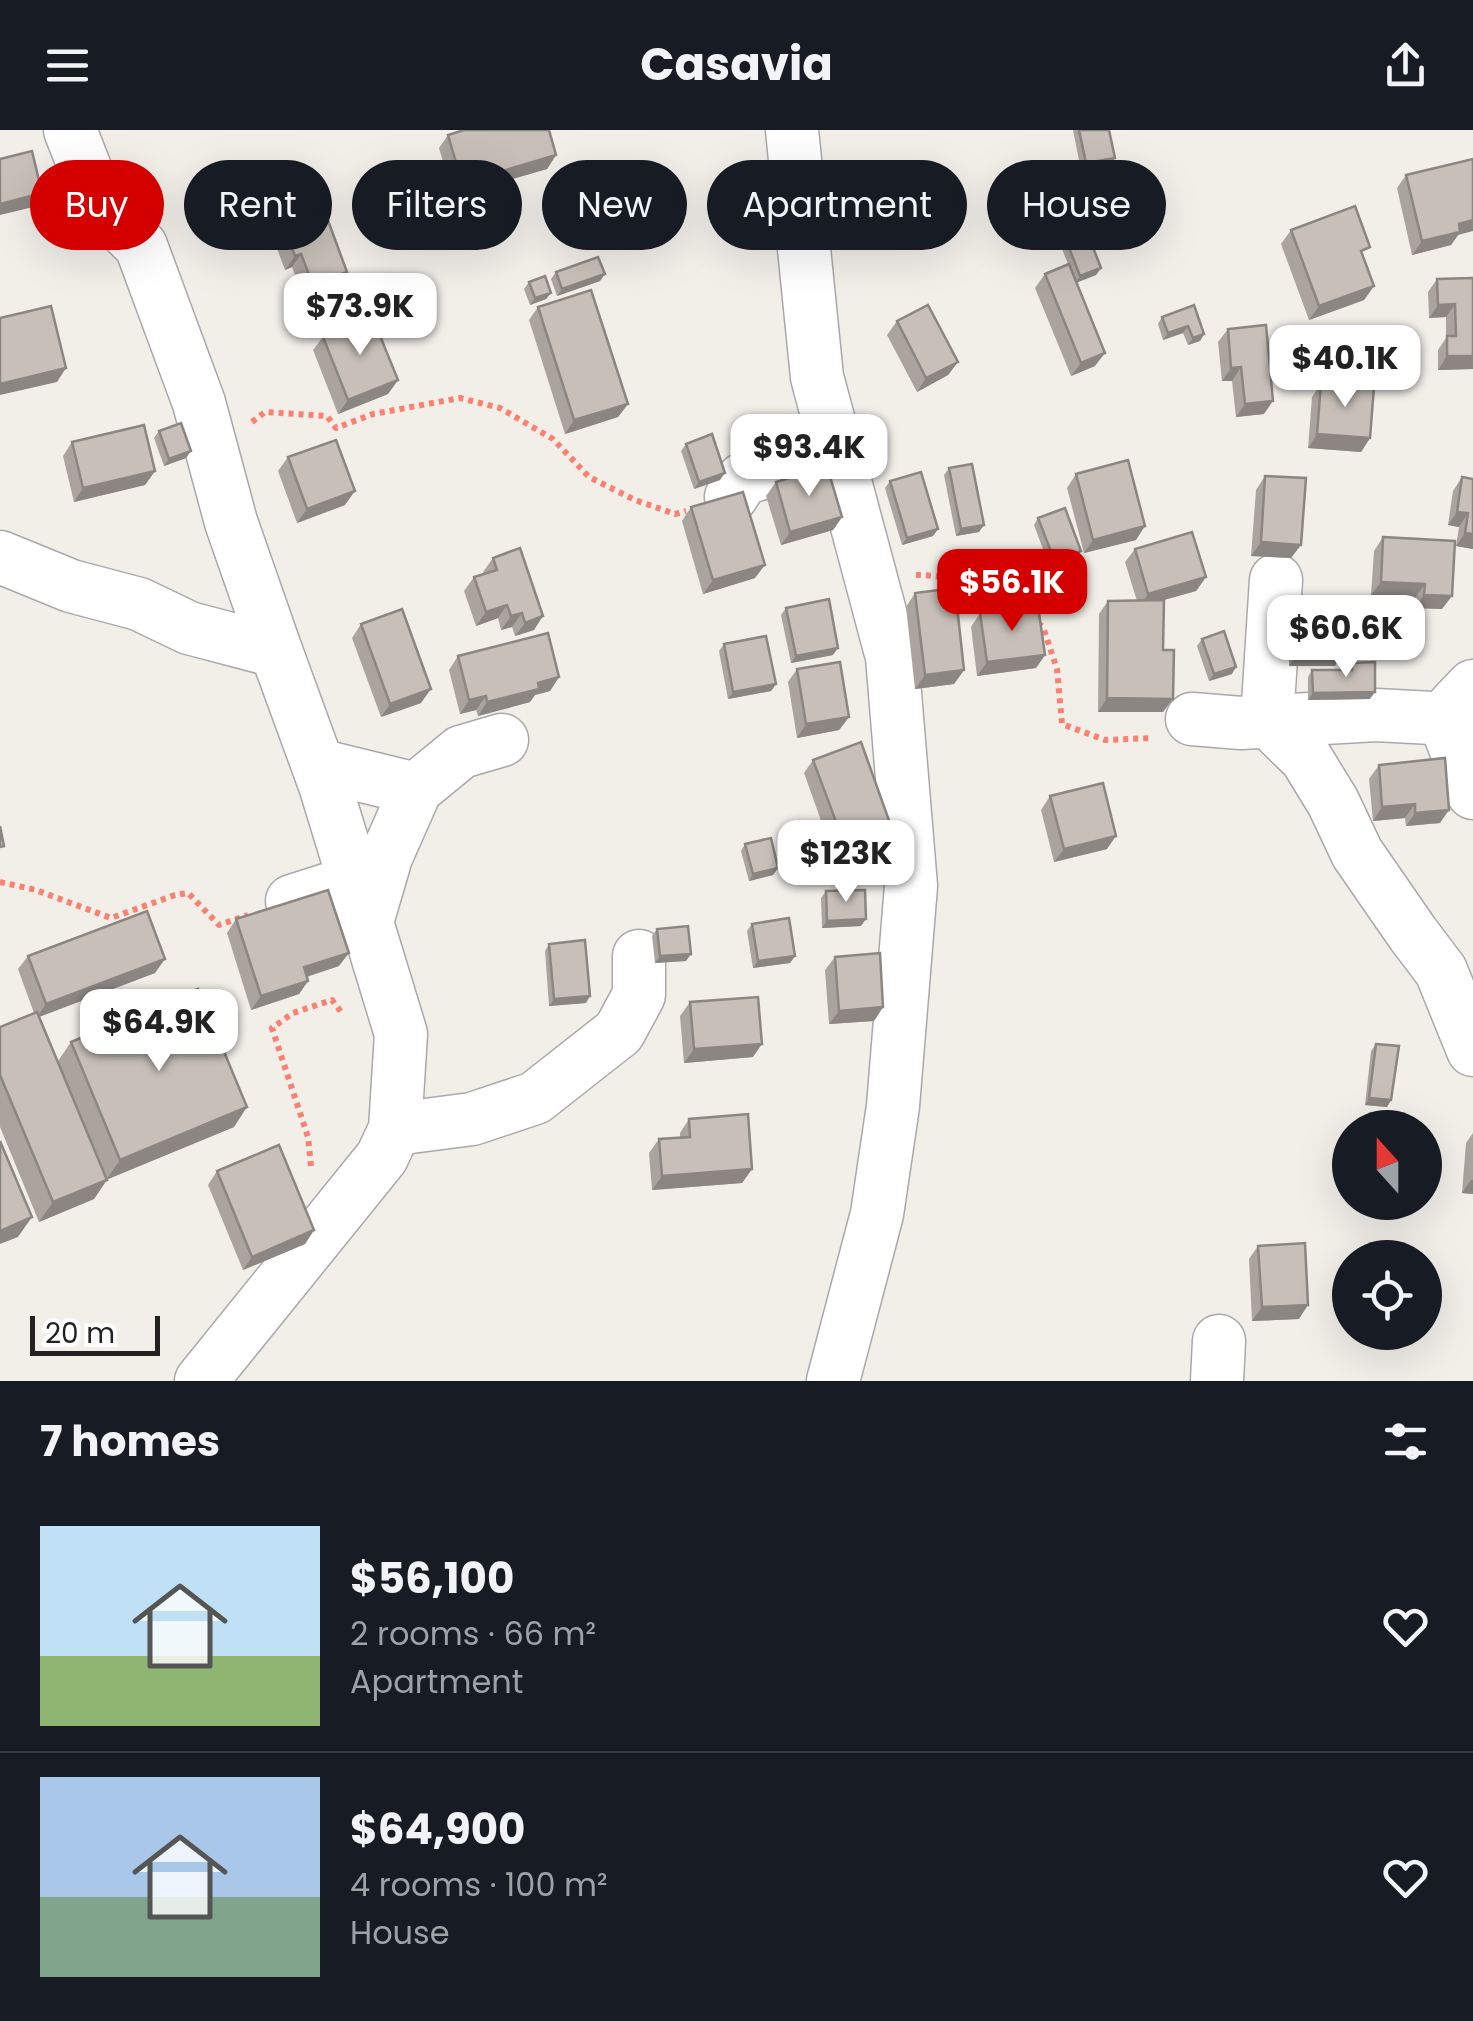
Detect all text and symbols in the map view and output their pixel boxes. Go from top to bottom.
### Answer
text: Casavia [640,33,833,96]
icon: menu [40,38,95,93]
icon: share [1378,38,1433,93]
chip: Buy [30,160,164,250]
chip: Rent [184,160,332,250]
chip: Filters [352,160,522,250]
chip: New [542,160,687,250]
chip: Apartment [707,160,967,250]
chip: House [987,160,1166,250]
pin: $73.9K [279,273,441,358]
text: $73.9K [306,283,414,328]
pin: $40.1K [1264,325,1426,410]
text: $40.1K [1292,335,1398,380]
pin: $93.4K [728,414,890,499]
text: $93.4K [752,424,866,469]
pin: $56.1K [931,549,1093,634]
text: $56.1K [959,559,1065,604]
pin: $60.6K [1265,595,1427,680]
text: $60.6K [1289,605,1403,650]
pin: $123K [776,820,916,905]
text: $123K [799,830,893,875]
pin: $64.9K [78,989,240,1074]
text: $64.9K [102,999,216,1044]
north arrow [1332,1110,1442,1220]
map controls [1332,1110,1442,1350]
button: locate [1332,1240,1442,1350]
scale bar [30,1311,160,1356]
text: 20 m [45,1314,115,1353]
text: 7 homes [40,1412,220,1471]
icon: filters [1378,1414,1433,1469]
text: $56,100 [350,1549,514,1608]
icon: home [120,1566,240,1686]
icon: heart [1378,1599,1433,1654]
text: 2 rooms · 66 m² [350,1611,596,1656]
text: Apartment [350,1659,523,1704]
text: $64,900 [350,1800,525,1859]
icon: home [120,1817,240,1937]
icon: heart [1378,1850,1433,1905]
text: 4 rooms · 100 m² [350,1862,608,1907]
text: House [350,1910,450,1955]

